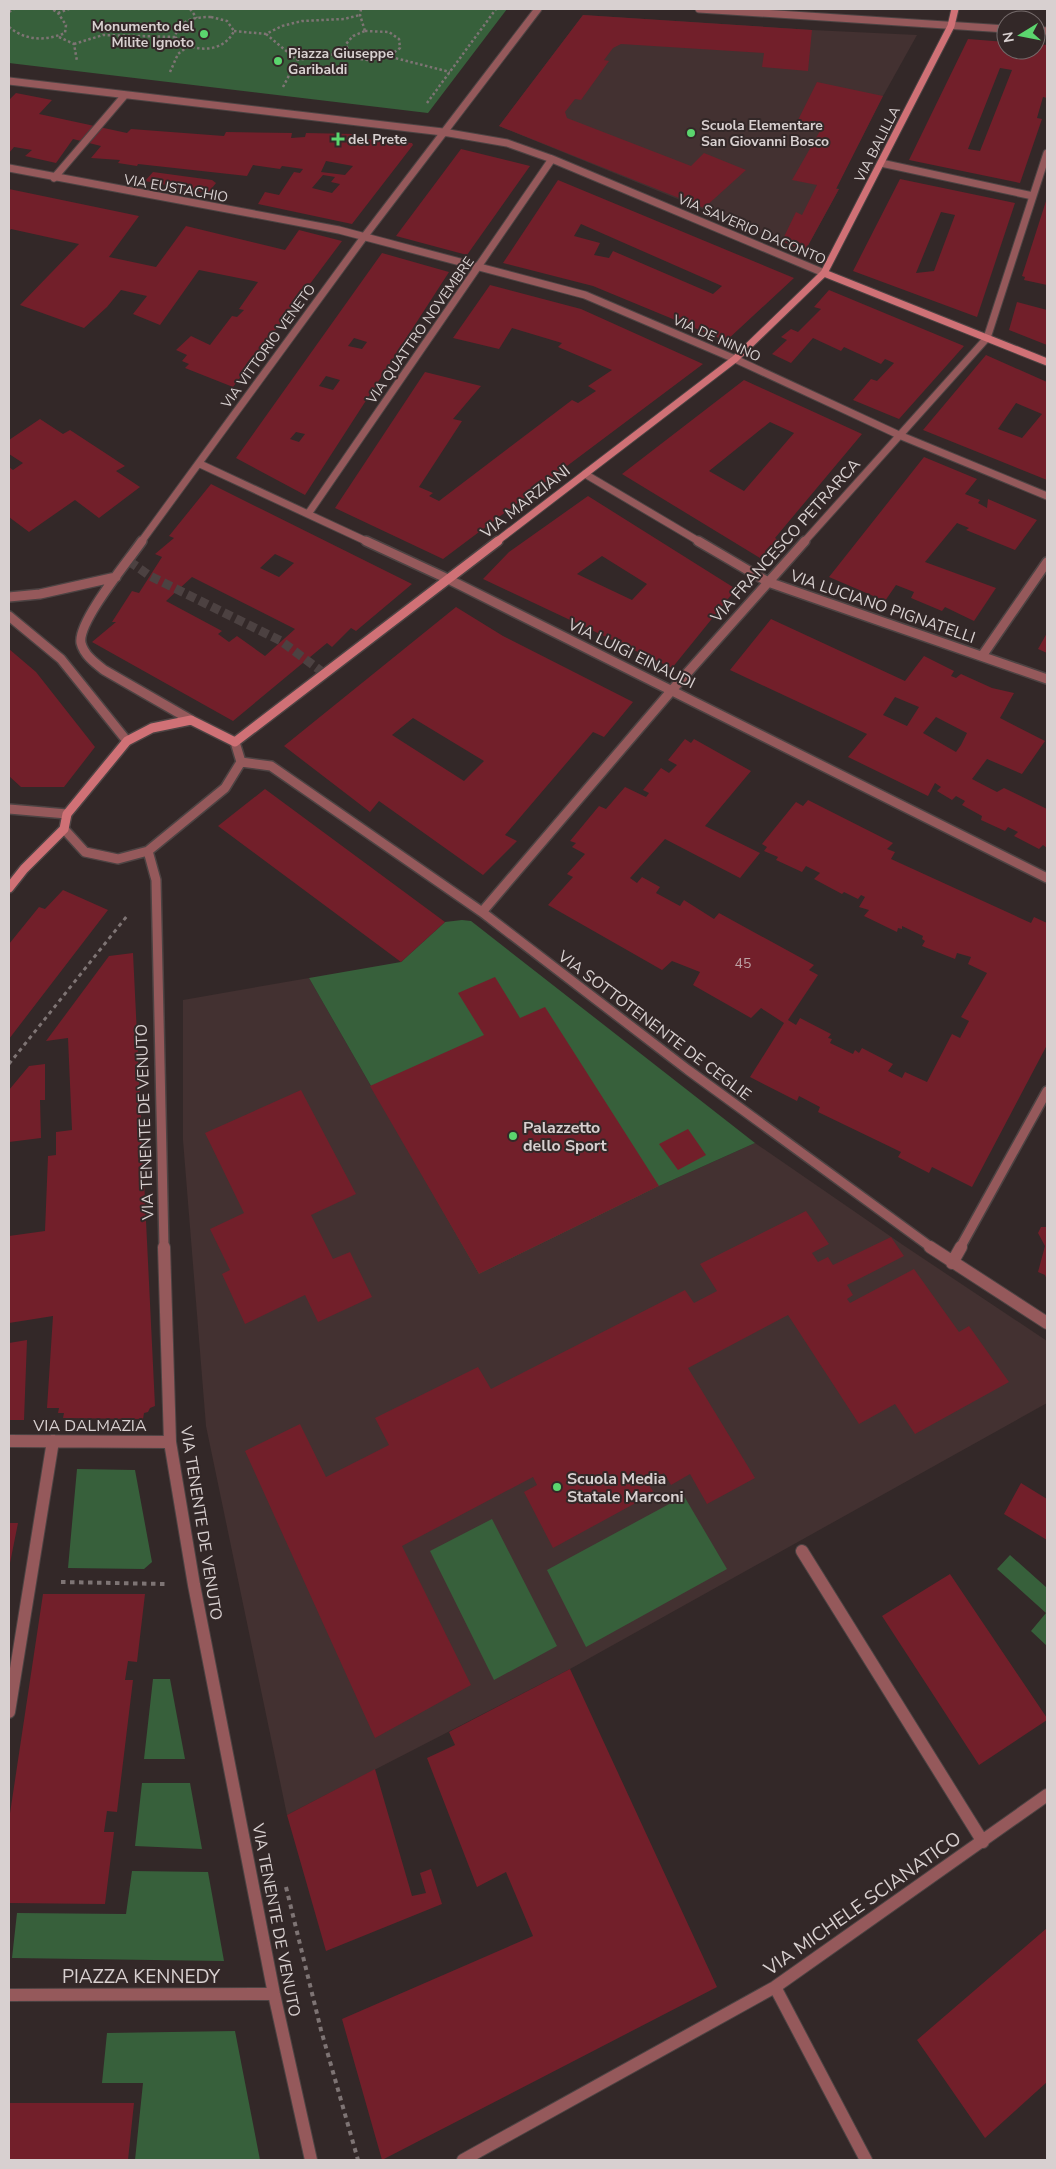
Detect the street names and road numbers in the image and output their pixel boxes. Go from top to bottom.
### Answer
street label: VIA BALILLA [850,103,905,186]
street label: VIA EUSTACHIO [121,170,230,207]
street label: VIA SAVERIO DACONTO [674,189,829,269]
street label: VIA QUATTRO NOVEMBRE [362,253,478,408]
street label: VIA VITTORIO VENETO [216,280,320,413]
street label: VIA DE NINNO [669,310,764,366]
street label: VIA FRANCESCO PETRARCA [705,454,866,628]
street label: VIA MARZIANI [475,460,575,544]
street label: VIA LUCIANO PIGNATELLI [786,565,978,649]
street label: VIA LUIGI EINAUDI [563,613,699,694]
street label: VIA SOTTOTENENTE DE CEGLIE [552,945,756,1106]
street label: VIA TENENTE DE VENUTO [131,1023,159,1221]
street label: VIA DALMAZIA [32,1415,147,1437]
street label: VIA TENENTE DE VENUTO [175,1424,227,1622]
street label: VIA TENENTE DE VENUTO [246,1821,306,2019]
street label: VIA MICHELE SCIANATICO [758,1826,966,1983]
street label: PIAZZA KENNEDY [62,1964,221,1990]

